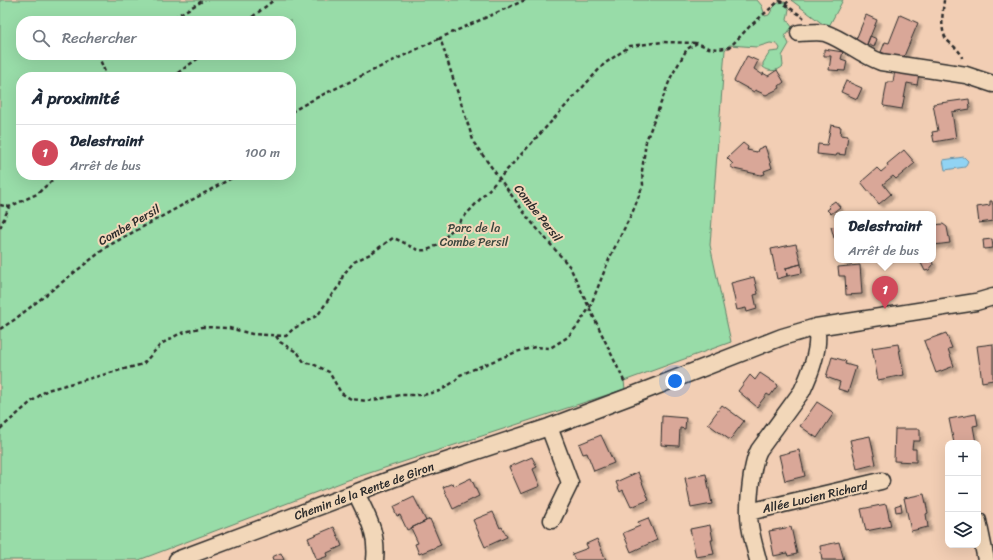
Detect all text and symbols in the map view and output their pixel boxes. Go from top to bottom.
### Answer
search box [16,16,296,60]
text: Rechercher [62,25,137,51]
icon: search [30,27,52,49]
text: À proximité [32,83,119,113]
text: Delestraint [70,128,144,154]
text: 1 [42,141,48,164]
text: 100 m [245,141,280,164]
text: Arrêt de bus [70,154,141,177]
street label: Combe Persil [508,179,568,247]
street label: Combe Persil [94,198,165,252]
popup [834,211,936,263]
text: Delestraint [848,213,922,239]
park label: Parc de la Combe Persil [440,217,509,253]
text: Arrêt de bus [848,239,919,262]
pin: 1 [872,276,898,309]
your location [665,371,685,391]
map controls [945,440,981,548]
button: + [945,440,981,476]
street label: Chemin de la Rente de Giron [291,455,438,527]
street label: Allée Lucien Richard [759,474,870,520]
button: − [945,476,981,512]
button: layers [945,512,981,548]

